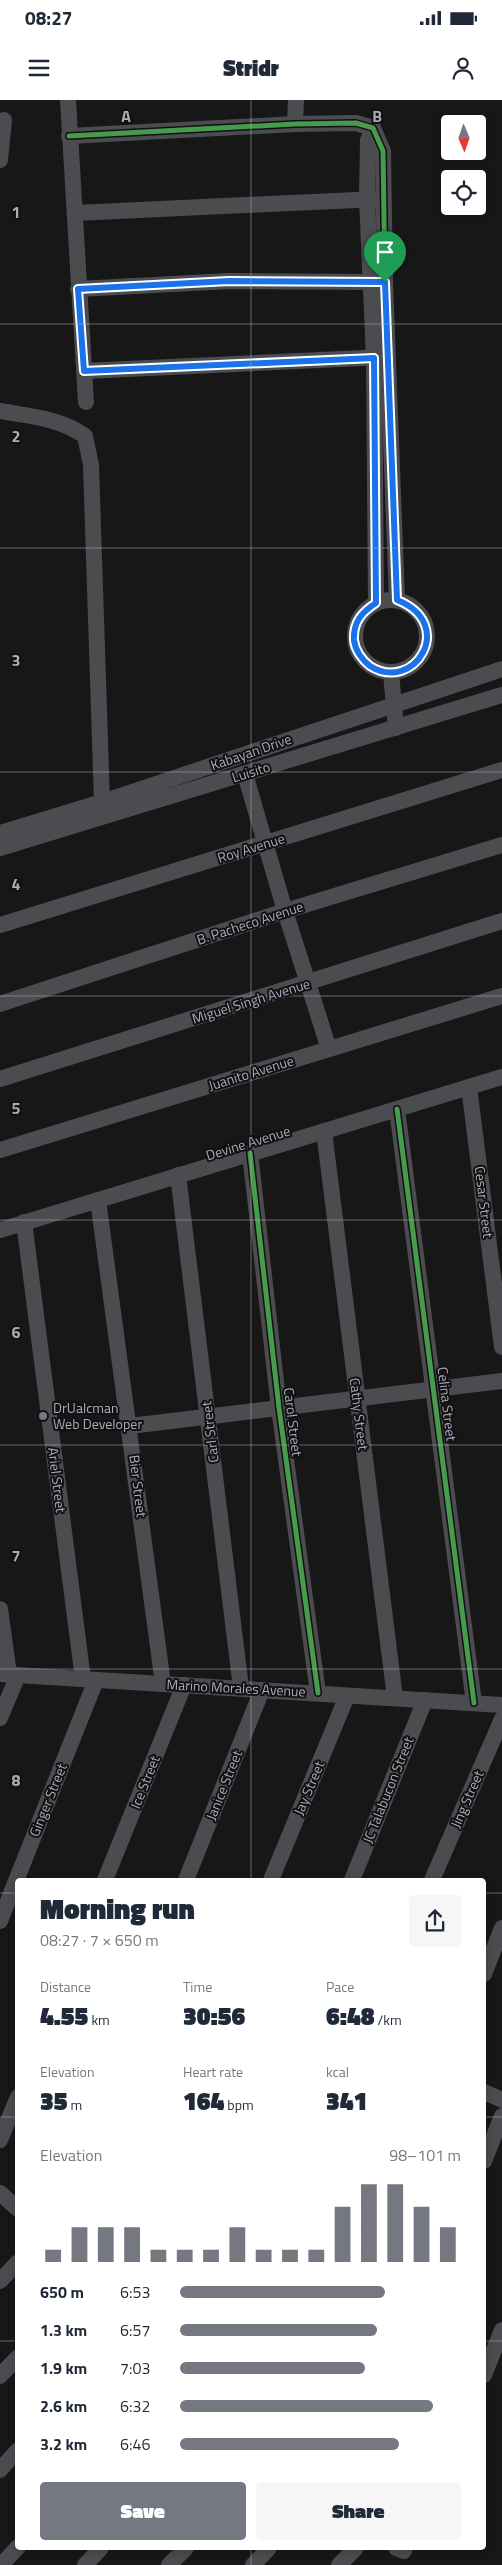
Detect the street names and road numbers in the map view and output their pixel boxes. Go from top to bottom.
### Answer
street label: Kabayan Drive [208,728,294,775]
street label: Luisito [229,756,273,787]
street label: Roy Avenue [215,827,287,868]
street label: B. Pacheco Avenue [194,895,306,950]
street label: Miguel Singh Avenue [189,973,313,1028]
street label: Juanito Avenue [206,1050,296,1095]
street label: Devine Avenue [203,1120,293,1165]
street label: Cesar Street [470,1165,499,1239]
street label: Celina Street [433,1366,462,1442]
street label: Cathy Street [345,1376,374,1451]
street label: Carol Street [279,1386,308,1458]
street label: Carl Street [195,1400,224,1464]
street label: Ariel Street [43,1446,72,1514]
street label: Bier Street [124,1454,153,1518]
street label: Marino Morales Avenue [166,1673,306,1702]
street label: JC Talabucon Street [357,1733,418,1846]
street label: Janice Street [200,1747,247,1823]
street label: Ice Street [124,1752,165,1812]
street label: Jay Street [288,1757,329,1818]
street label: Ginger Street [23,1760,72,1840]
street label: Jing Street [445,1767,489,1831]

